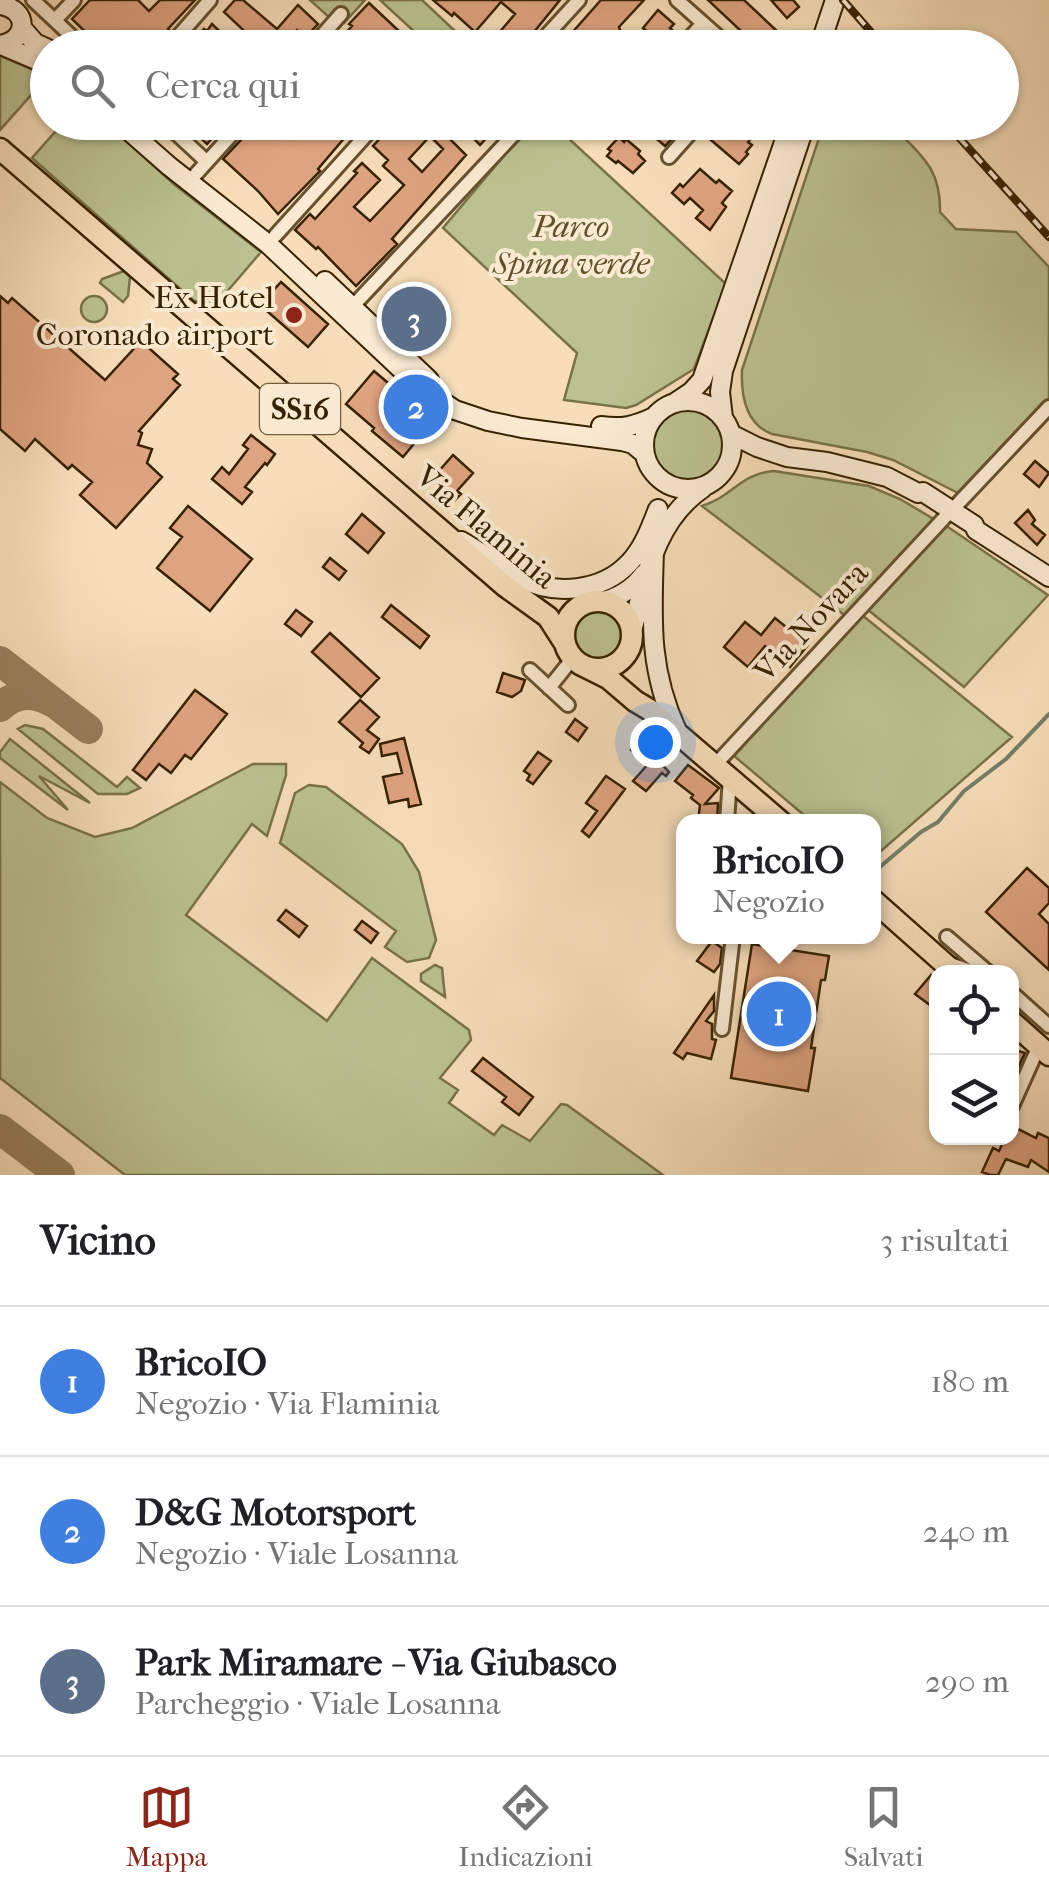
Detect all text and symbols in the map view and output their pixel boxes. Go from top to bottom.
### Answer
search box [30,30,1019,140]
icon: search [65,58,120,113]
text: Cerca qui [145,63,300,108]
park label: Parco Spina verde [492,208,650,282]
place label: Ex Hotel Coronado airport [36,279,275,353]
pin: 3 [382,282,446,356]
marker: Ex Hotel Coronado airport [283,304,305,326]
pin: 2 [384,370,448,444]
road number: SS16 [260,384,340,434]
street label: Via Flaminia [408,457,565,597]
street label: Via Novara [746,554,877,690]
your location [630,717,681,768]
popup [676,814,881,944]
text: BricoIO [713,838,844,883]
text: Negozio [713,883,825,920]
map controls [929,965,1019,1145]
button: locate [929,965,1019,1055]
pin: 1 [746,976,812,1052]
button: layers [929,1055,1019,1145]
text: Vicino [40,1216,156,1265]
text: 3 risultati [880,1222,1009,1259]
text: BricoIO [135,1340,267,1385]
text: 1 [67,1363,78,1400]
text: 180 m [930,1363,1009,1400]
text: Negozio · Via Flaminia [135,1385,439,1422]
text: D&G Motorsport [135,1490,416,1535]
text: 2 [64,1513,81,1550]
text: 240 m [923,1513,1009,1550]
text: Negozio · Viale Losanna [135,1535,458,1572]
text: Park Miramare - Via Giubasco [135,1640,617,1685]
text: 3 [66,1663,79,1700]
text: 290 m [925,1663,1009,1700]
text: Parcheggio · Viale Losanna [135,1685,500,1722]
tab: Mappa [125,1780,207,1873]
tab: Indicazioni [458,1780,593,1873]
tab: Salvati [844,1780,924,1873]

